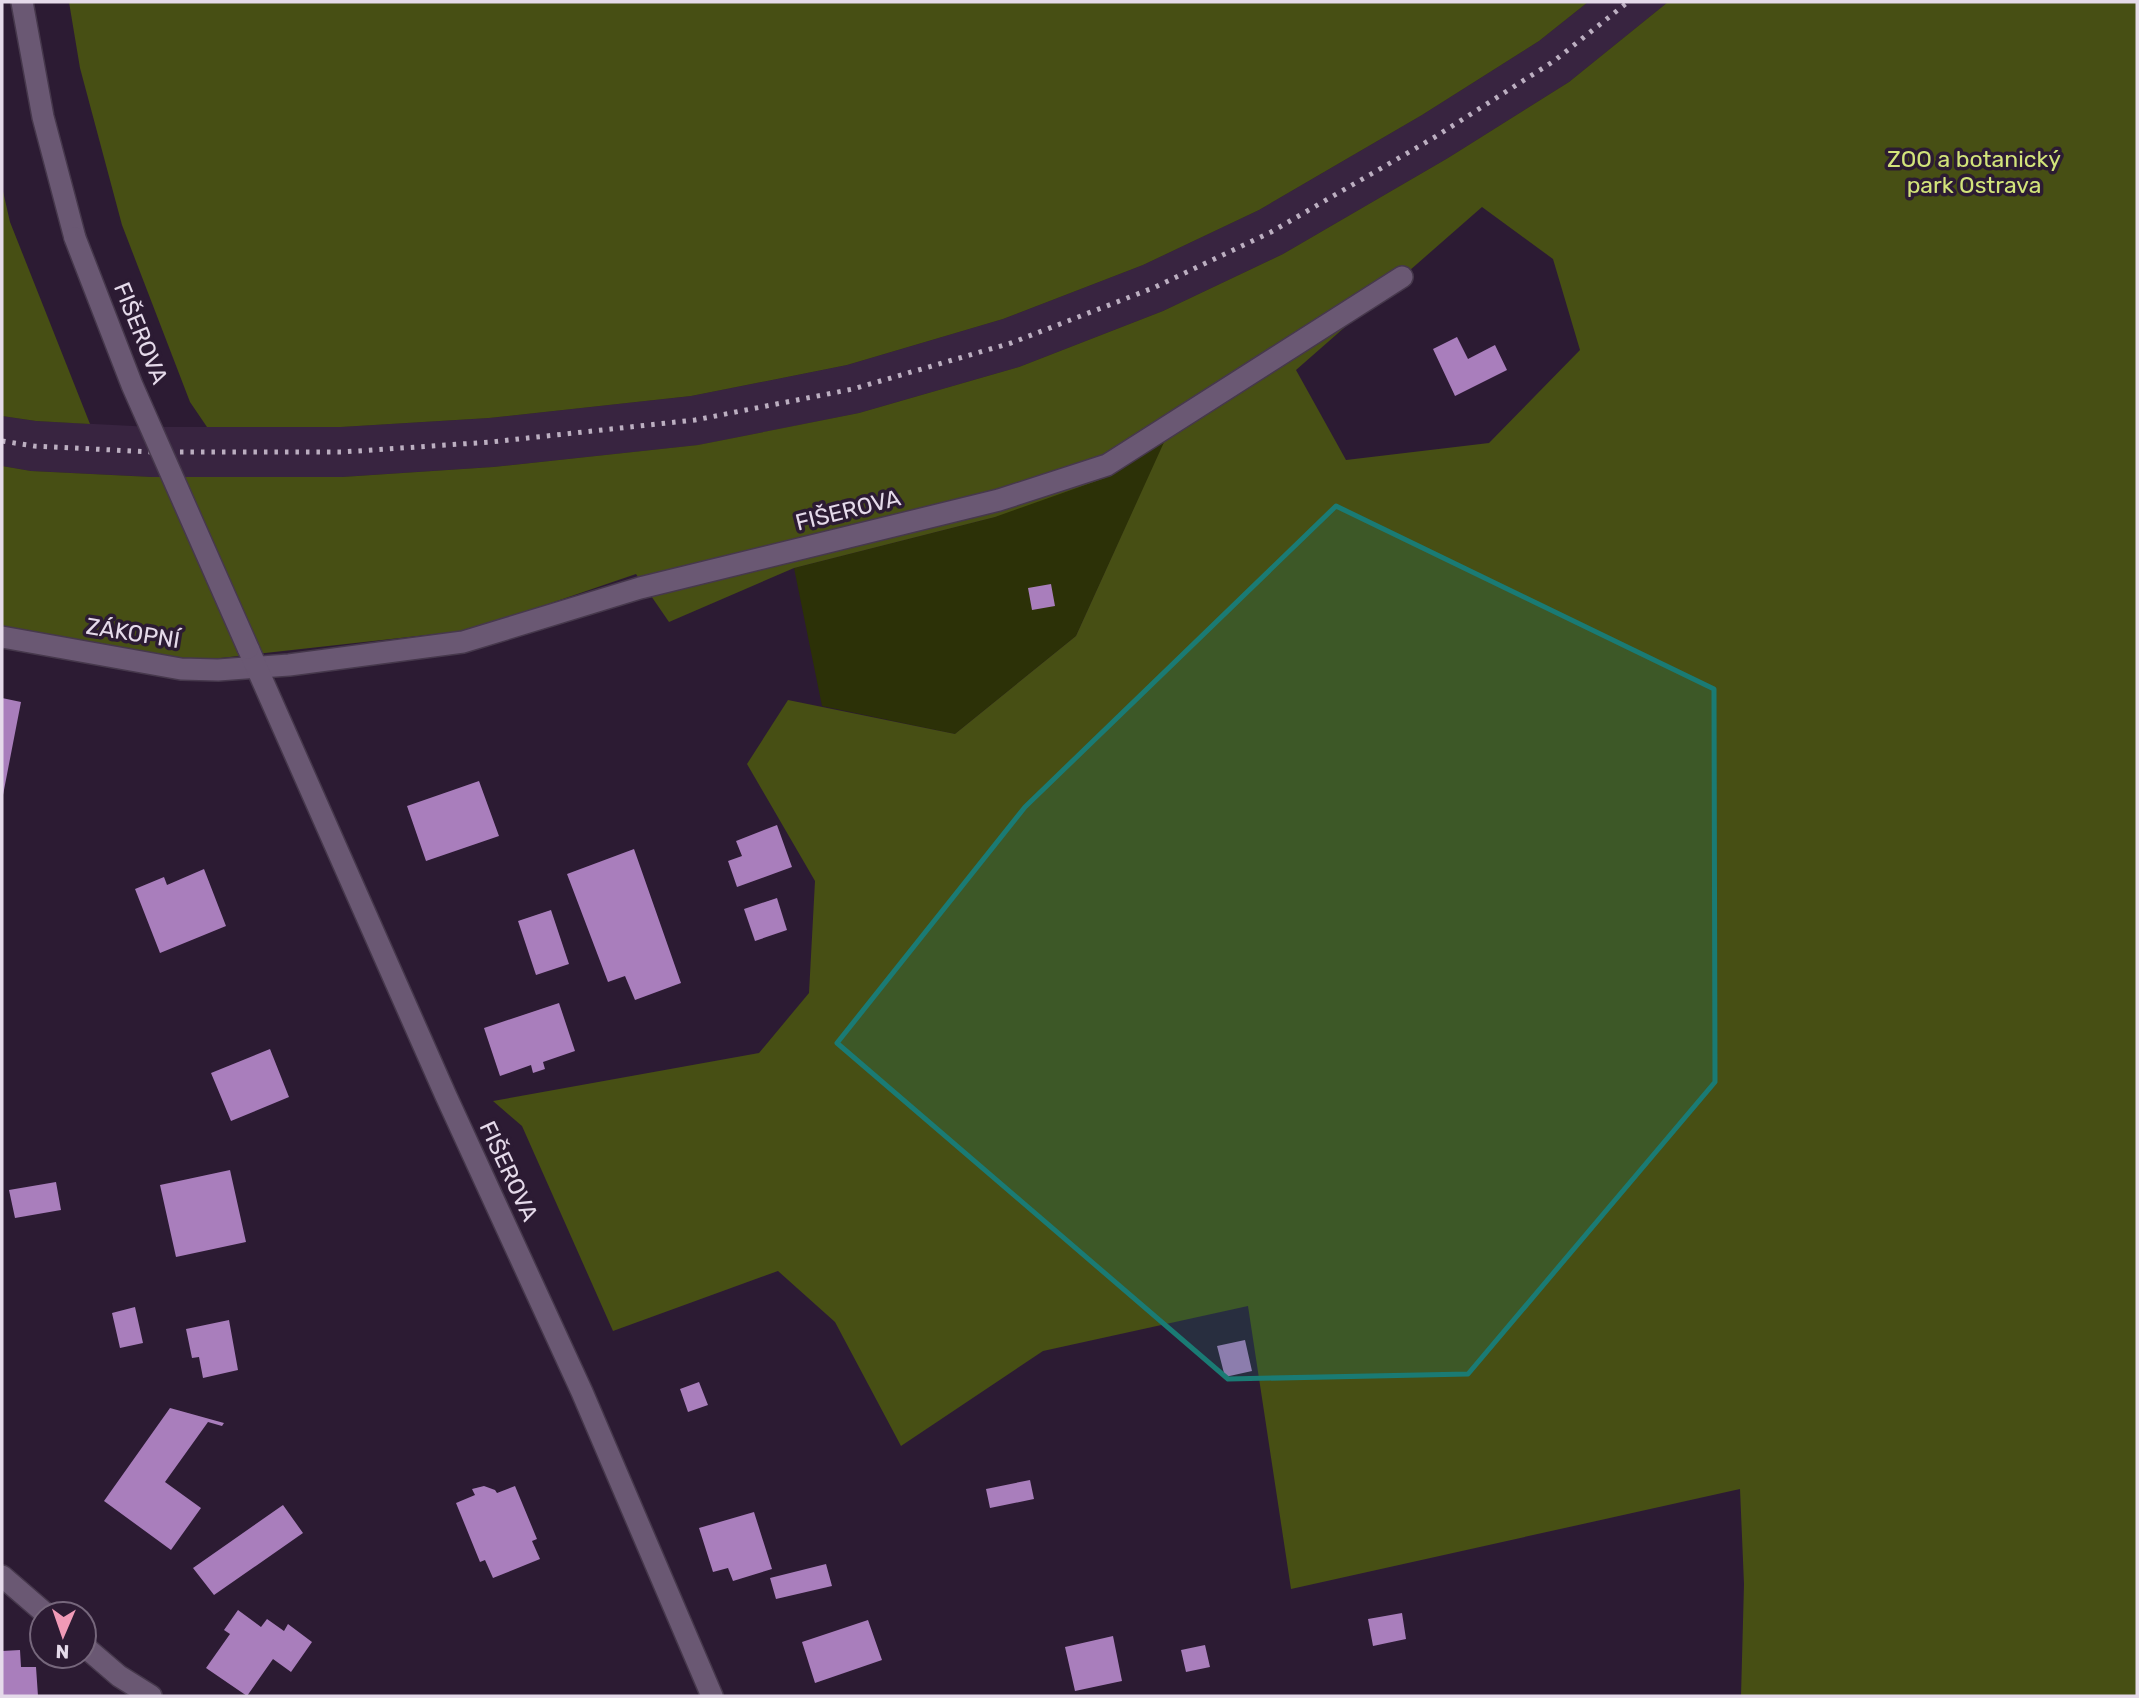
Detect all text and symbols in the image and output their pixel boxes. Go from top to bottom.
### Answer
park label: ZOO a botanický park Ostrava [1887,145,2061,199]
street label: FIŠEROVA [108,278,174,388]
street label: FIŠEROVA [792,483,904,537]
street label: ZÁKOPNÍ [84,612,183,654]
street label: FIŠEROVA [474,1116,544,1226]
north arrow [28,1600,98,1670]
text: N [55,1640,70,1663]

